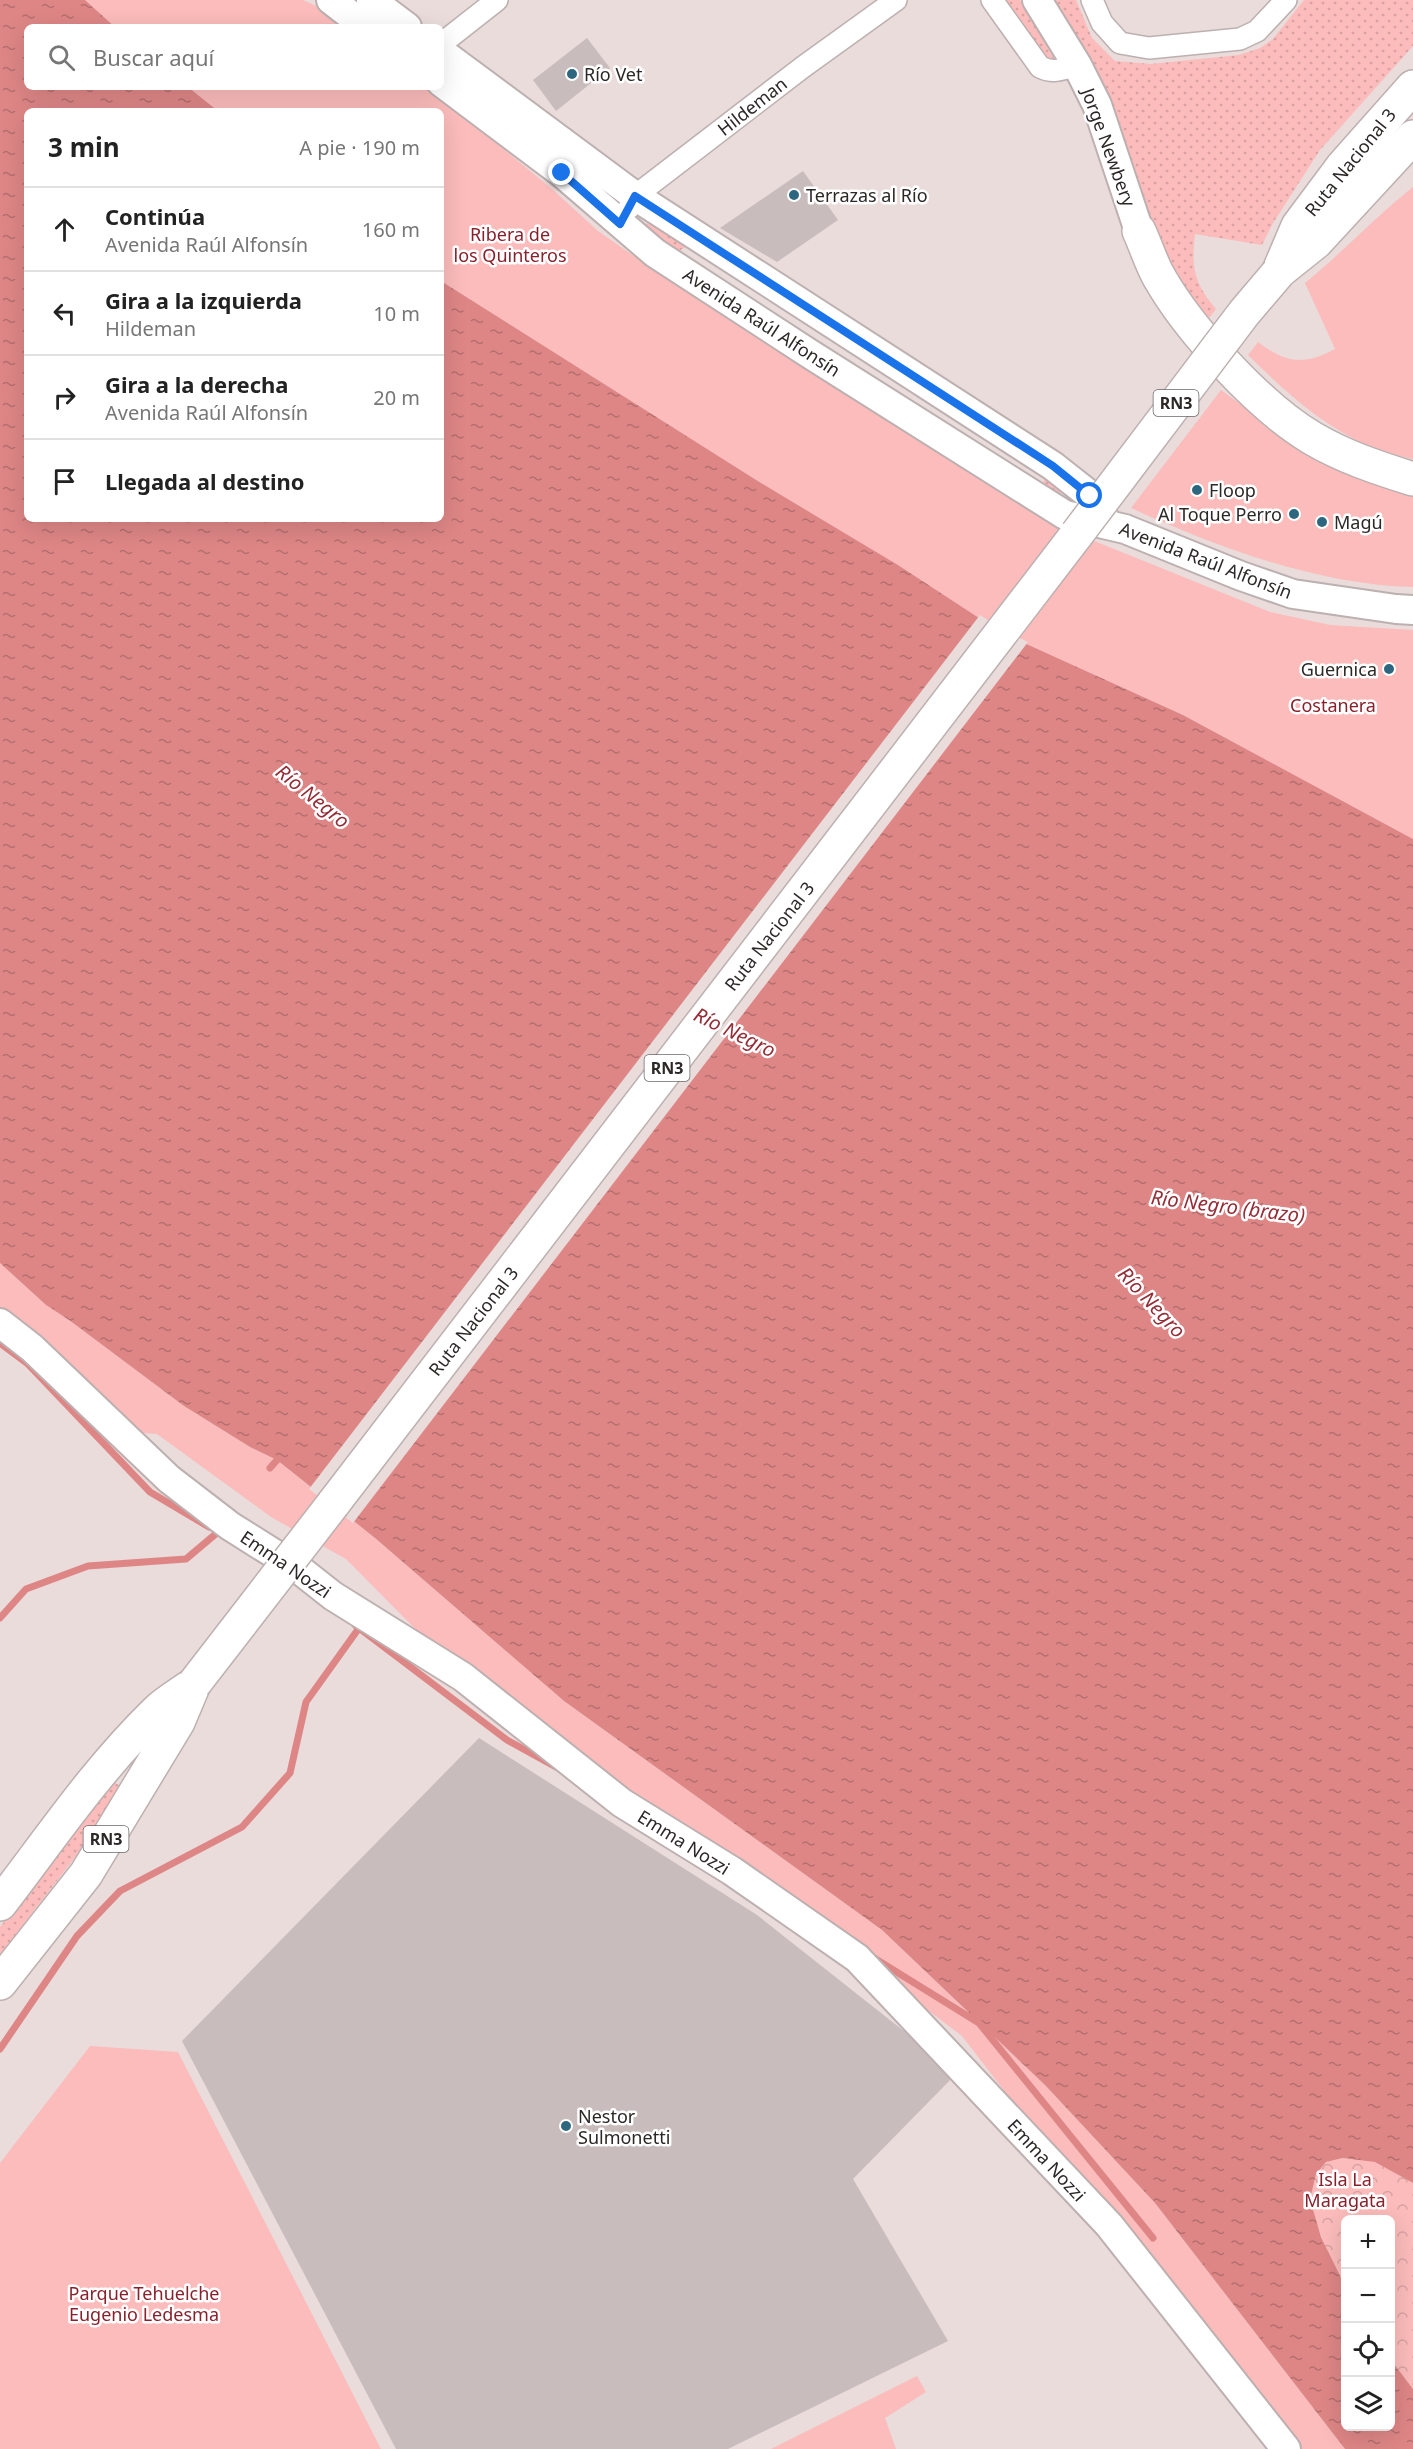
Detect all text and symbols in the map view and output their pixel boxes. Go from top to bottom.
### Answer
search box [24,24,444,90]
icon: search [45,41,78,74]
text: Buscar aquí [93,42,214,72]
place label: Río Vet [584,62,643,86]
marker: Río Vet [565,67,579,81]
street label: Hildeman [712,71,792,141]
street label: Jorge Newbery [1076,83,1142,210]
street label: Ruta Nacional 3 [1299,103,1401,221]
text: 3 min [48,129,120,165]
text: A pie · 190 m [299,134,420,161]
route end [548,159,574,185]
place label: Terrazas al Río [806,183,928,207]
marker: Terrazas al Río [787,188,801,202]
text: Continúa [105,201,205,231]
icon: ahead [48,213,81,246]
text: 160 m [362,216,420,243]
park label: Ribera de los Quinteros [453,222,567,267]
text: Avenida Raúl Alfonsín [105,231,308,258]
street label: Avenida Raúl Alfonsín [679,262,845,382]
text: Gira a la izquierda [105,285,302,315]
icon: left [48,297,81,330]
text: 10 m [373,300,420,327]
text: Hildeman [105,315,196,342]
text: Gira a la derecha [105,369,289,399]
icon: right [48,381,81,414]
text: 20 m [373,384,420,411]
road number: RN3 [1154,390,1198,416]
text: Avenida Raúl Alfonsín [105,399,308,426]
icon: arrive [48,465,81,498]
text: Llegada al destino [105,466,305,496]
place label: Floop [1209,478,1256,502]
route start [1076,482,1102,508]
marker: Floop [1190,483,1204,497]
place label: Al Toque Perro [1158,502,1282,526]
marker: Al Toque Perro [1287,507,1301,521]
place label: Magú [1334,510,1383,534]
marker: Magú [1315,515,1329,529]
street label: Avenida Raúl Alfonsín [1116,516,1296,604]
place label: Guernica [1301,657,1377,681]
marker: Guernica [1382,662,1396,676]
park label: Costanera [1290,693,1376,717]
water label: Río Negro [270,758,356,834]
street label: Ruta Nacional 3 [719,876,819,996]
water label: Río Negro [690,1001,780,1063]
road number: RN3 [644,1055,690,1081]
water label: Río Negro (brazo) [1149,1183,1307,1229]
street label: Ruta Nacional 3 [423,1261,523,1381]
water label: Río Negro [1112,1261,1192,1343]
street label: Emma Nozzi [236,1525,336,1603]
street label: Emma Nozzi [633,1804,735,1880]
road number: RN3 [84,1826,128,1852]
place label: Nestor Sulmonetti [578,2104,670,2149]
street label: Emma Nozzi [1003,2114,1091,2206]
marker: Nestor Sulmonetti [559,2119,573,2133]
park label: Isla La Maragata [1304,2167,1386,2212]
map controls [1341,2215,1395,2431]
button: + [1341,2215,1395,2269]
button: − [1341,2269,1395,2323]
park label: Parque Tehuelche Eugenio Ledesma [69,2281,219,2326]
button: locate [1341,2323,1395,2377]
button: layers [1341,2377,1395,2431]

